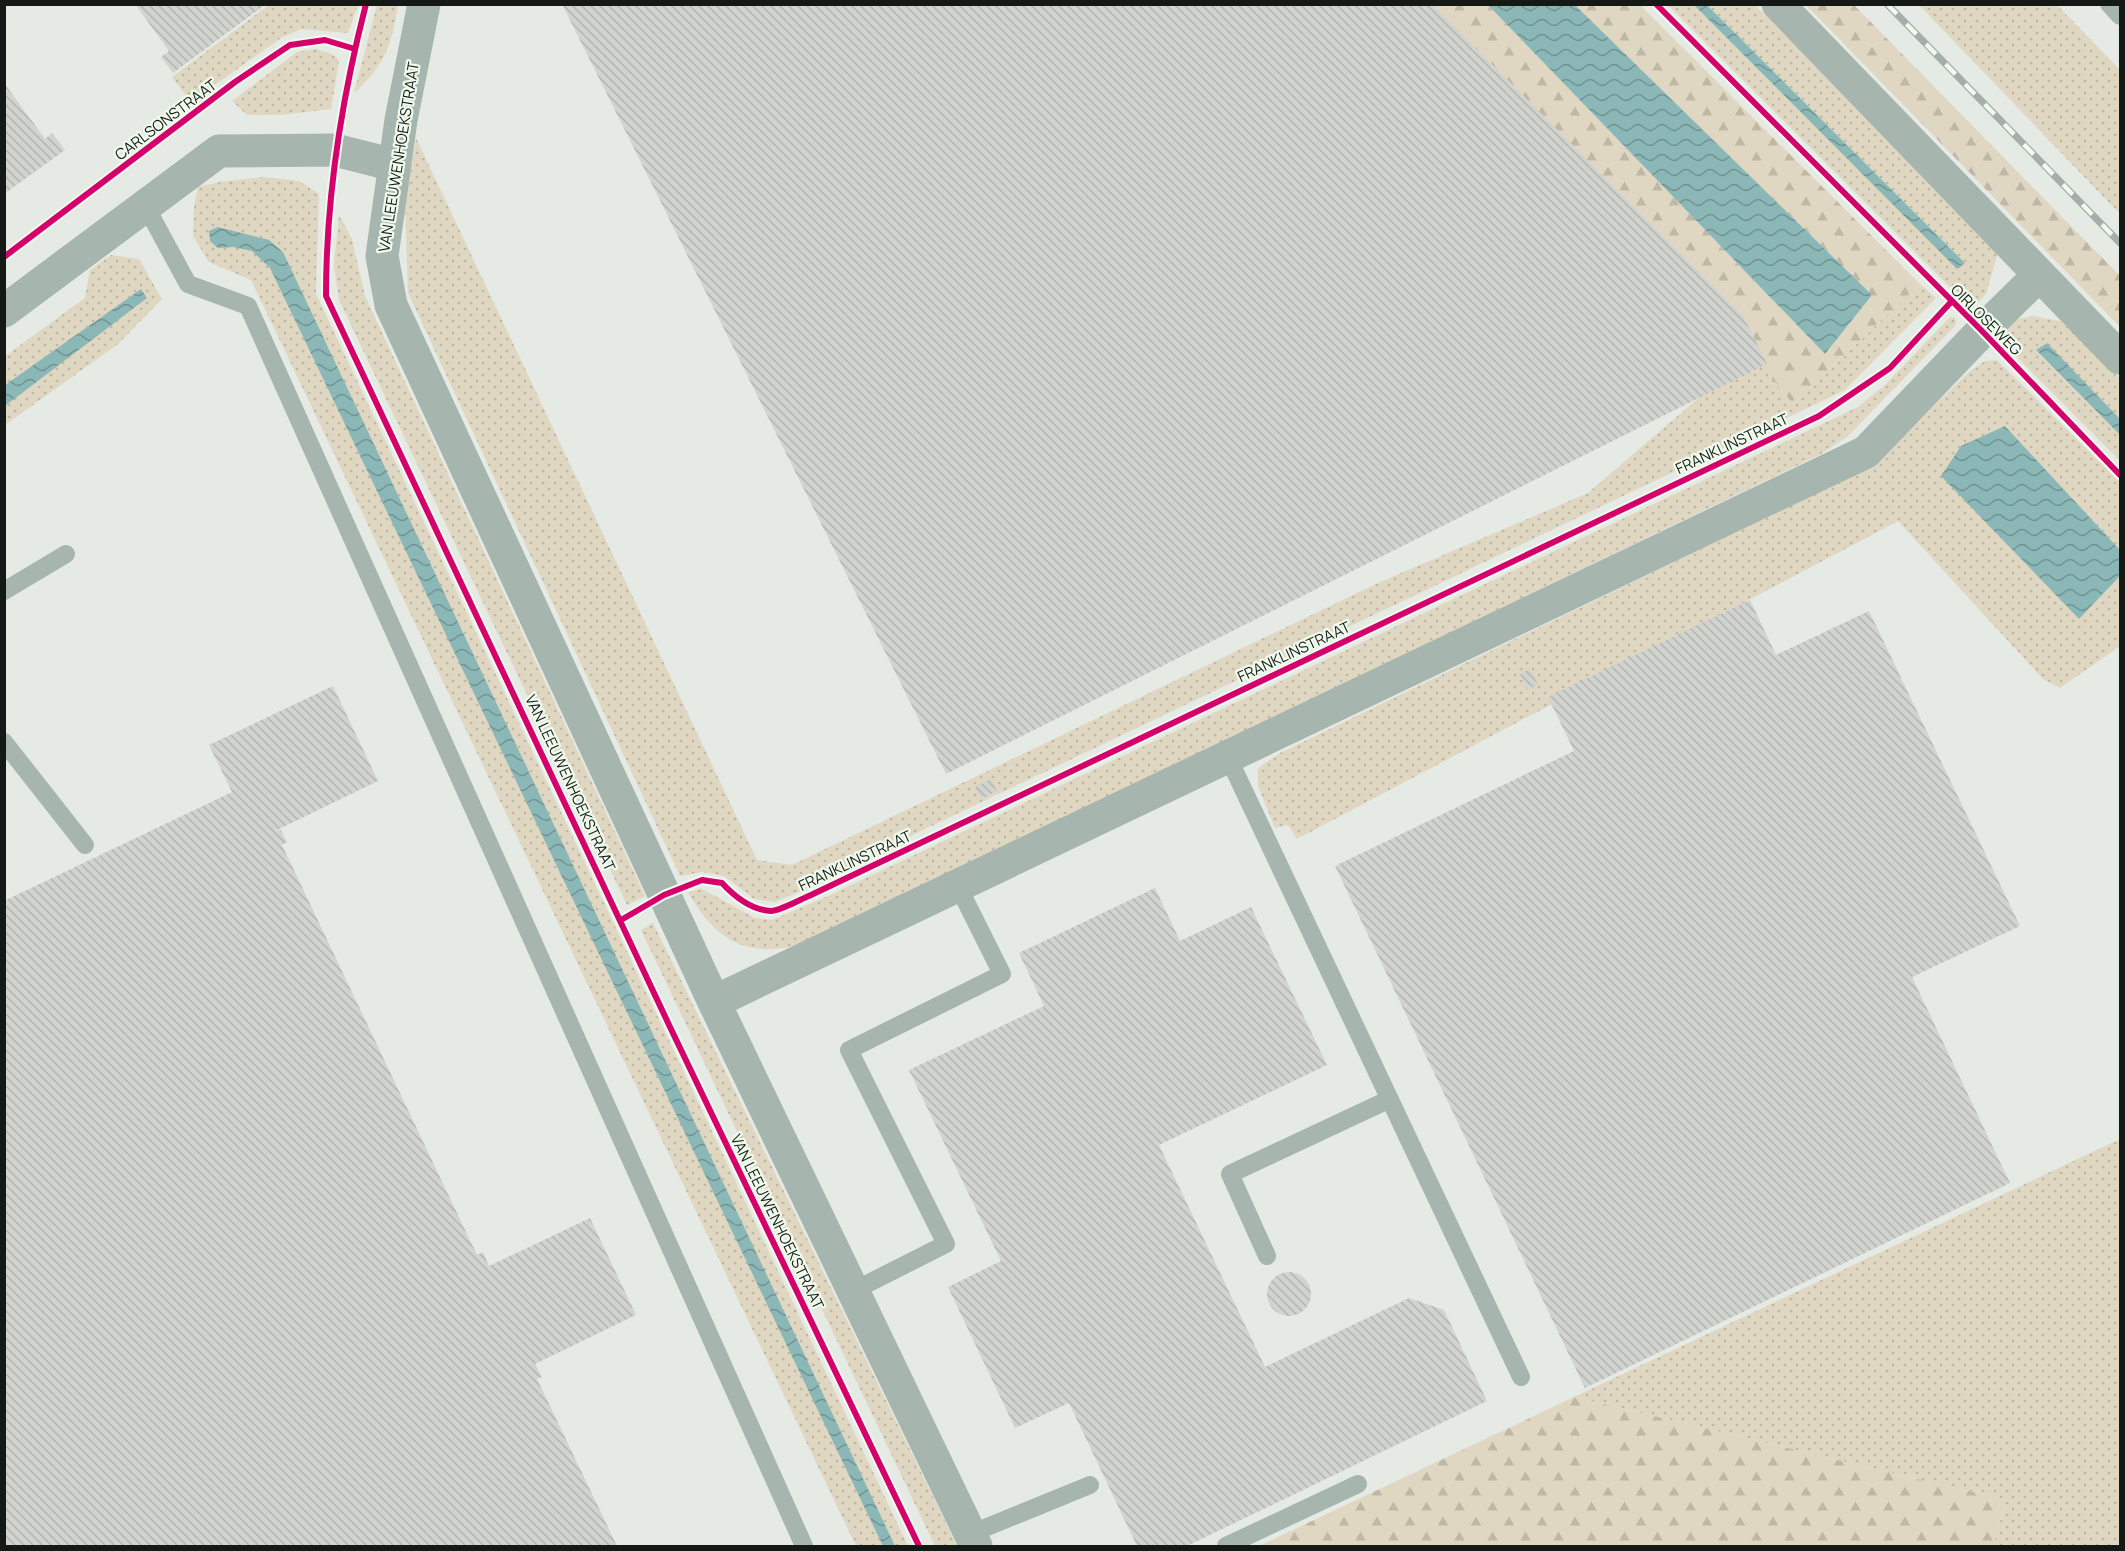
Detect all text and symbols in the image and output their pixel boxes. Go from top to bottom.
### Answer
street label: VAN LEEUWENHOEKSTRAAT [373,60,424,254]
street label: CARLSONSTRAAT [110,74,221,165]
street label: OIRLOSEWEG [1946,280,2027,360]
street label: FRANKLINSTRAAT [1672,408,1792,479]
street label: FRANKLINSTRAAT [1234,616,1354,687]
street label: VAN LEEUWENHOEKSTRAAT [520,691,621,874]
street label: FRANKLINSTRAAT [795,825,915,896]
street label: VAN LEEUWENHOEKSTRAAT [726,1131,829,1313]

